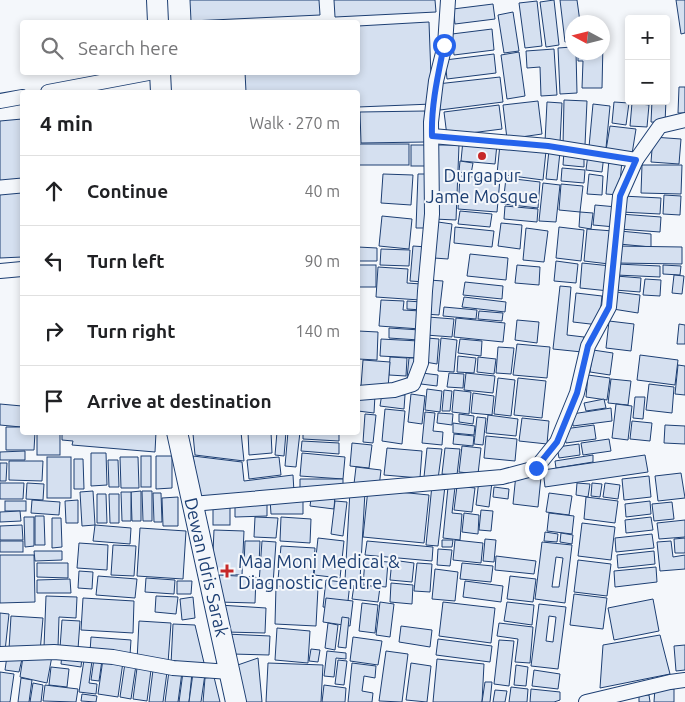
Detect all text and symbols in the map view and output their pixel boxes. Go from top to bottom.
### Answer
north arrow [565,15,610,60]
map controls [625,15,670,105]
button: + [625,15,670,60]
search box [20,20,360,75]
icon: search [38,34,66,62]
route start [433,34,456,57]
text: Search here [78,37,178,59]
button: − [625,60,670,105]
text: 4 min [40,111,93,135]
text: Walk · 270 m [249,114,340,132]
marker: Durgapur Jame Mosque [476,150,488,162]
place label: Durgapur Jame Mosque [426,165,538,206]
icon: ahead [40,177,68,205]
text: Continue [87,180,168,202]
text: 40 m [304,182,340,200]
icon: left [40,247,68,275]
text: Turn left [87,250,165,272]
text: 90 m [304,252,340,270]
icon: right [40,317,68,345]
text: Turn right [87,320,175,342]
text: 140 m [295,322,340,340]
icon: arrive [40,387,68,415]
text: Arrive at destination [87,390,272,412]
route end [525,457,548,480]
street label: Dewan Idris Sarak [181,495,233,639]
place label: Maa Moni Medical & Diagnostic Centre [238,551,400,592]
marker: Maa Moni Medical & Diagnostic Centre [220,564,234,578]

